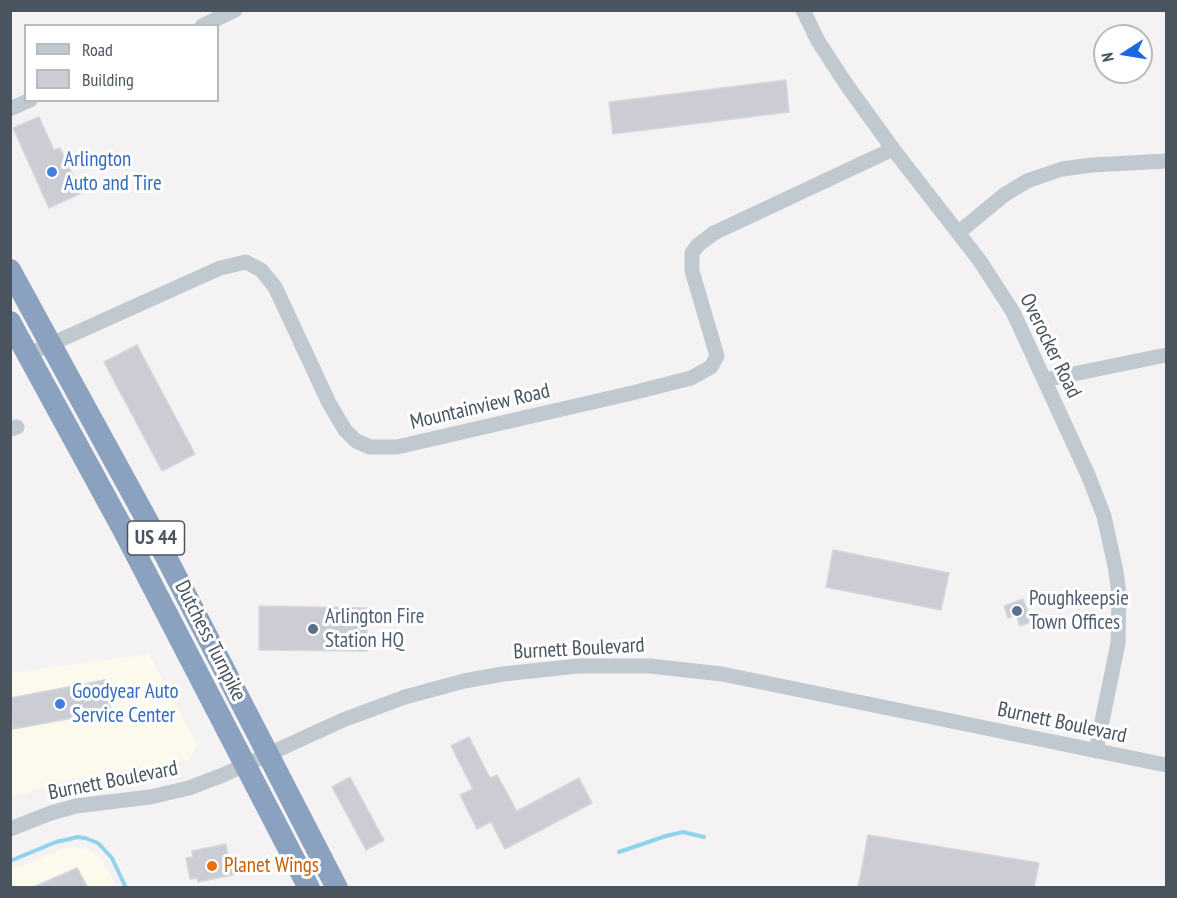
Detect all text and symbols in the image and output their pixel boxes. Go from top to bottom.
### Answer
legend [24,24,219,102]
north arrow [1093,24,1153,84]
text: Road [82,38,113,61]
text: N [1097,51,1118,64]
text: Building [82,68,134,91]
place label: Arlington Auto and Tire [64,147,162,197]
marker: Arlington Auto and Tire [45,165,59,179]
street label: Overocker Road [1014,290,1086,402]
street label: Mountainview Road [408,379,552,435]
road number: US 44 [128,521,184,555]
street label: Dutchess Turnpike [169,577,251,705]
place label: Poughkeepsie Town Offices [1029,586,1129,636]
place label: Arlington Fire Station HQ [325,604,424,654]
marker: Poughkeepsie Town Offices [1010,604,1024,618]
marker: Arlington Fire Station HQ [306,622,320,636]
street label: Burnett Boulevard [513,633,645,665]
place label: Goodyear Auto Service Center [72,679,178,729]
marker: Goodyear Auto Service Center [53,697,67,711]
street label: Burnett Boulevard [995,697,1129,749]
street label: Burnett Boulevard [46,756,180,806]
place label: Planet Wings [224,853,319,879]
marker: Planet Wings [205,859,219,873]

